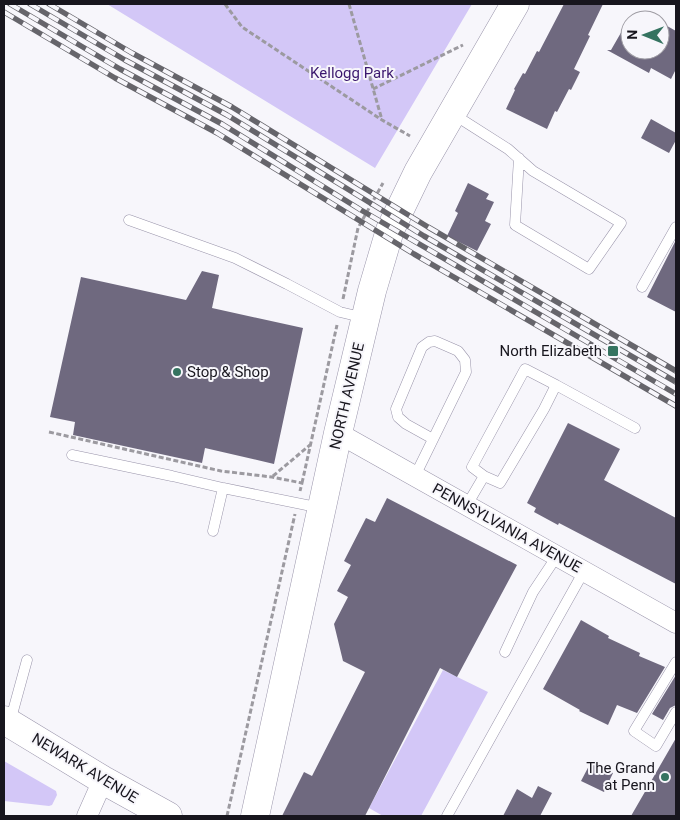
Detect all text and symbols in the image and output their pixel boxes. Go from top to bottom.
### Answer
north arrow [620,10,670,60]
text: N [624,30,640,40]
park label: Kellogg Park [310,64,394,82]
street label: NORTH AVENUE [326,340,368,451]
place label: North Elizabeth [499,342,602,360]
marker: North Elizabeth [606,344,620,358]
place label: Stop & Shop [187,363,269,381]
marker: Stop & Shop [171,366,183,378]
street label: PENNSYLVANIA AVENUE [429,480,585,577]
street label: NEWARK AVENUE [29,729,142,807]
place label: The Grand at Penn [586,759,655,794]
marker: The Grand at Penn [659,771,671,783]

